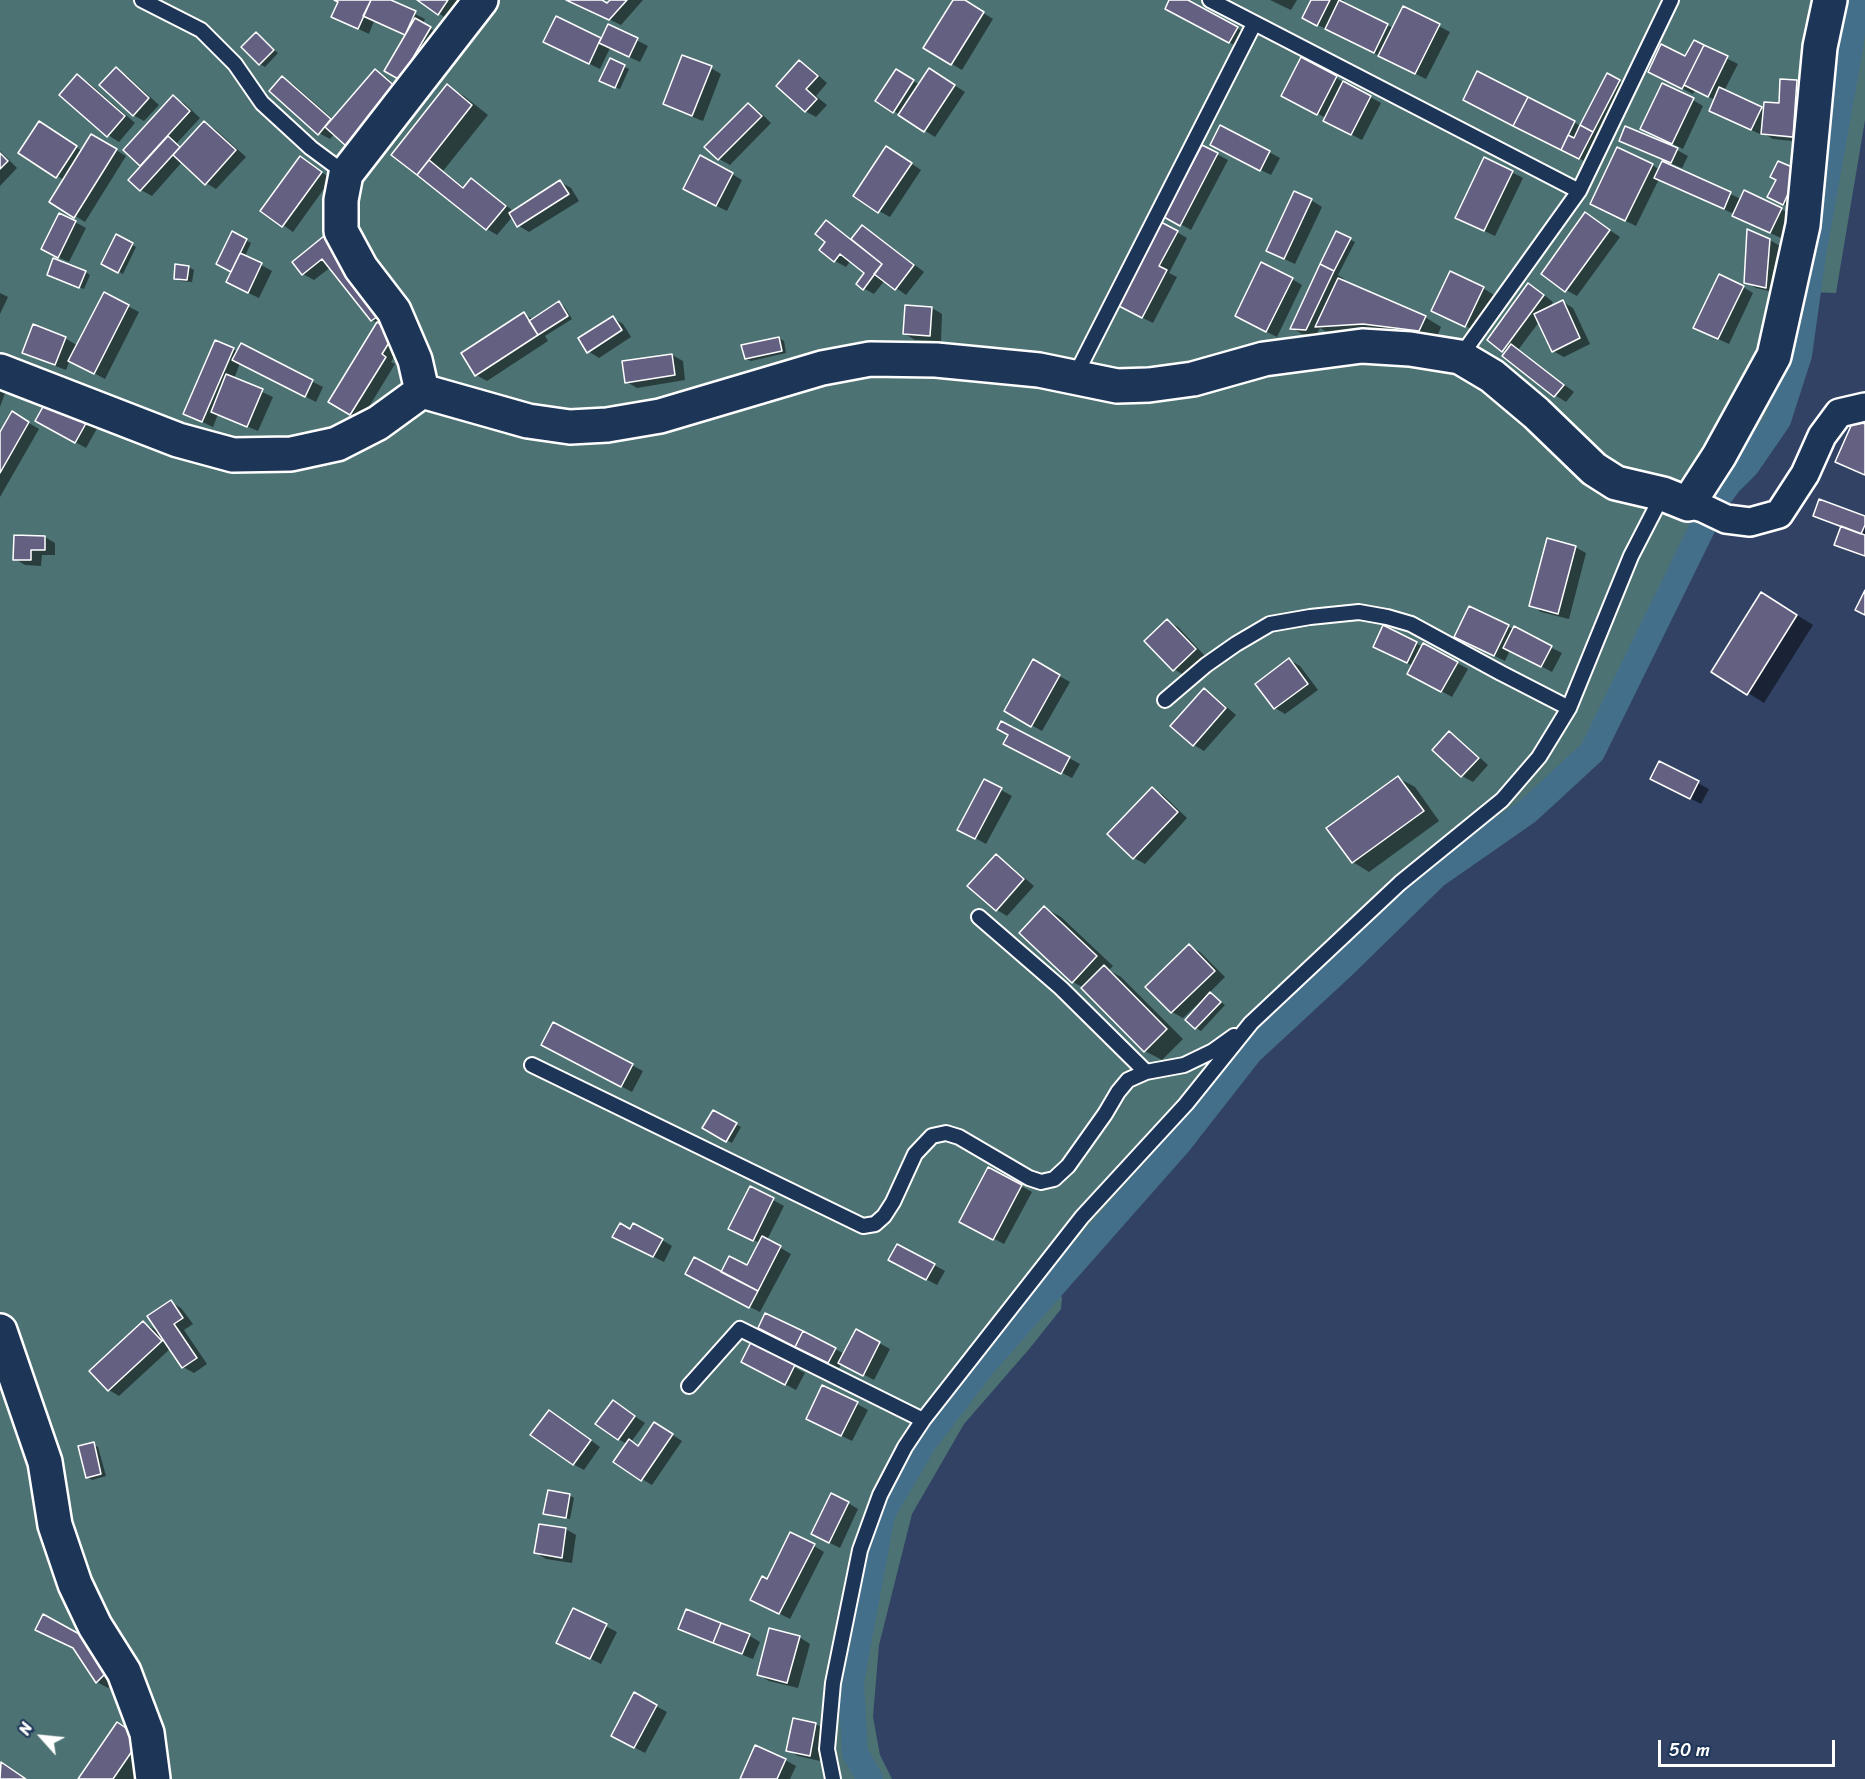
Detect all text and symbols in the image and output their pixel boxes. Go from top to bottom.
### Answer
north arrow [12,1707,72,1767]
text: N [10,1717,41,1740]
scale bar [1661,1728,1838,1766]
text: 50 m [1669,1734,1710,1766]

